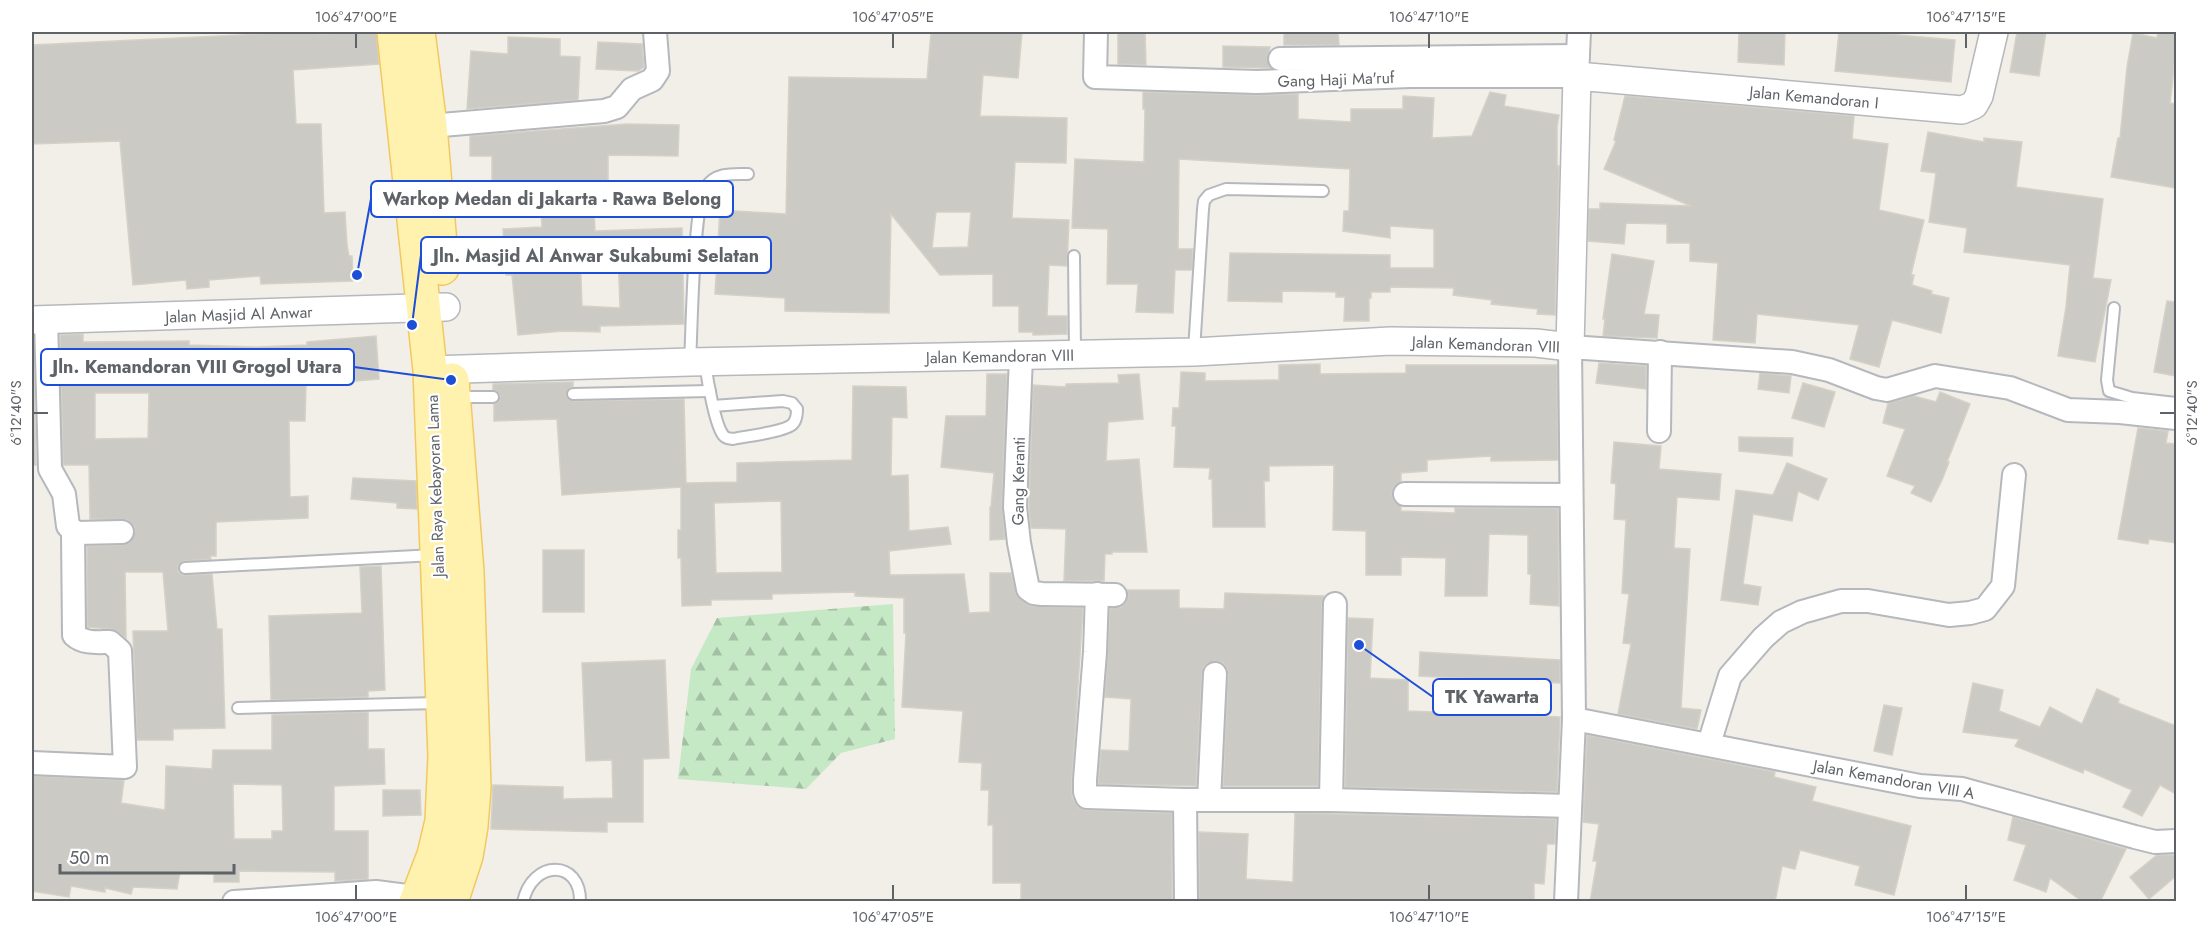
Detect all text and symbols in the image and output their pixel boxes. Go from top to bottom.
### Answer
text: 106°47'00"E [315,6,397,28]
text: 106°47'05"E [852,6,934,28]
text: 106°47'10"E [1389,6,1469,28]
text: 106°47'15"E [1926,6,2006,28]
street label: Gang Haji Ma'ruf [1277,66,1395,93]
street label: Jalan Kemandoran I [1746,80,1880,115]
callout: Warkop Medan di Jakarta - Rawa Belong [371,181,733,217]
text: Warkop Medan di Jakarta - Rawa Belong [383,186,721,212]
callout: Jln. Masjid Al Anwar Sukabumi Selatan [421,237,771,273]
text: Jln. Masjid Al Anwar Sukabumi Selatan [430,243,759,269]
street label: Jalan Masjid Al Anwar [163,300,314,329]
street label: Jalan Kemandoran VIII [1410,330,1560,359]
street label: Jalan Kemandoran VIII [924,344,1074,369]
callout: Jln. Kemandoran VIII Grogol Utara [41,349,354,385]
text: Jln. Kemandoran VIII Grogol Utara [49,354,342,380]
text: 6°12'40"S [5,380,27,446]
text: 6°12'40"S [2181,380,2203,446]
street label: Jalan Raya Kebayoran Lama [421,394,450,580]
street label: Gang Keranti [1006,436,1031,526]
callout: TK Yawarta [1433,679,1551,715]
text: TK Yawarta [1445,684,1539,710]
street label: Jalan Kemandoran VIII A [1809,754,1977,805]
scale bar [60,837,234,875]
text: 50 m [69,845,109,871]
text: 106°47'00"E [315,906,397,928]
text: 106°47'05"E [852,906,934,928]
text: 106°47'10"E [1389,906,1469,928]
text: 106°47'15"E [1926,906,2006,928]

